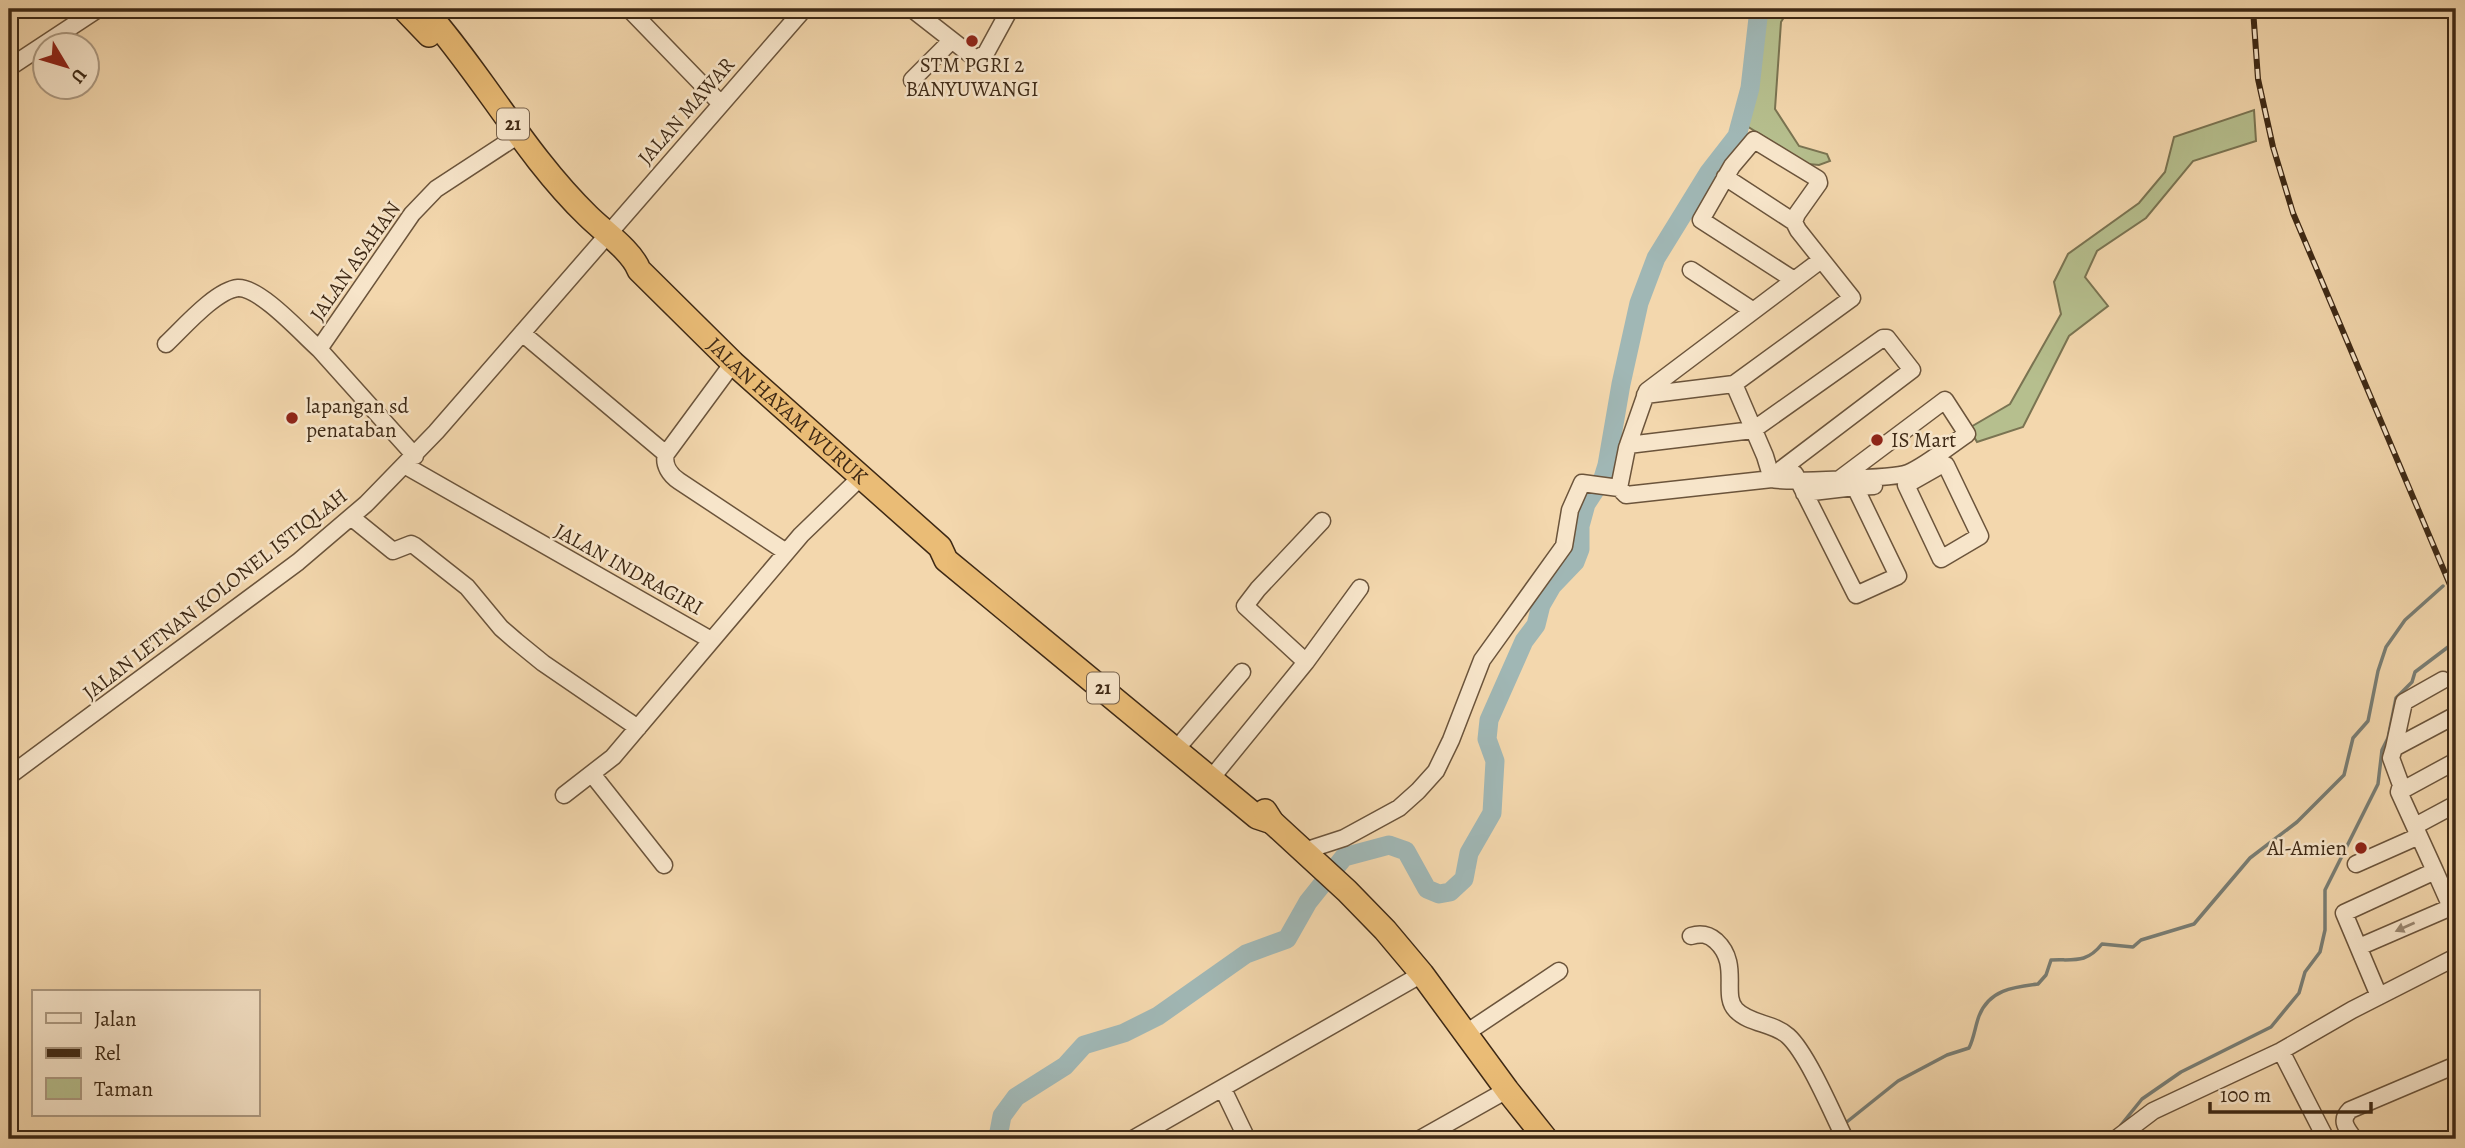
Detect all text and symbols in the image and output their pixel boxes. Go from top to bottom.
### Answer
north arrow [32,32,102,102]
marker: STM PGRI 2 BANYUWANGI [964,33,980,49]
street label: JALAN MAWAR [631,51,741,171]
place label: STM PGRI 2 BANYUWANGI [905,51,1039,103]
text: U [64,63,93,89]
road number: 21 [497,108,529,140]
street label: JALAN ASAHAN [303,196,407,326]
street label: JALAN HAYAM WURUK [701,331,874,491]
place label: lapangan sd penataban [306,392,409,444]
marker: lapangan sd penataban [284,410,300,426]
place label: IS Mart [1891,426,1956,454]
marker: IS Mart [1869,432,1885,448]
street label: JALAN LETNAN KOLONEL ISTIQLAH [77,482,353,706]
street label: JALAN INDRAGIRI [550,517,708,621]
road number: 21 [1087,673,1119,704]
place label: Al-Amien [2266,834,2347,862]
marker: Al-Amien [2353,840,2369,856]
one-way arrow [2395,921,2415,933]
legend [32,990,259,1116]
text: Jalan [94,1005,136,1033]
text: Rel [94,1039,121,1067]
scale bar [2210,1071,2370,1115]
text: Taman [94,1075,153,1103]
text: 100 m [2220,1081,2271,1109]

